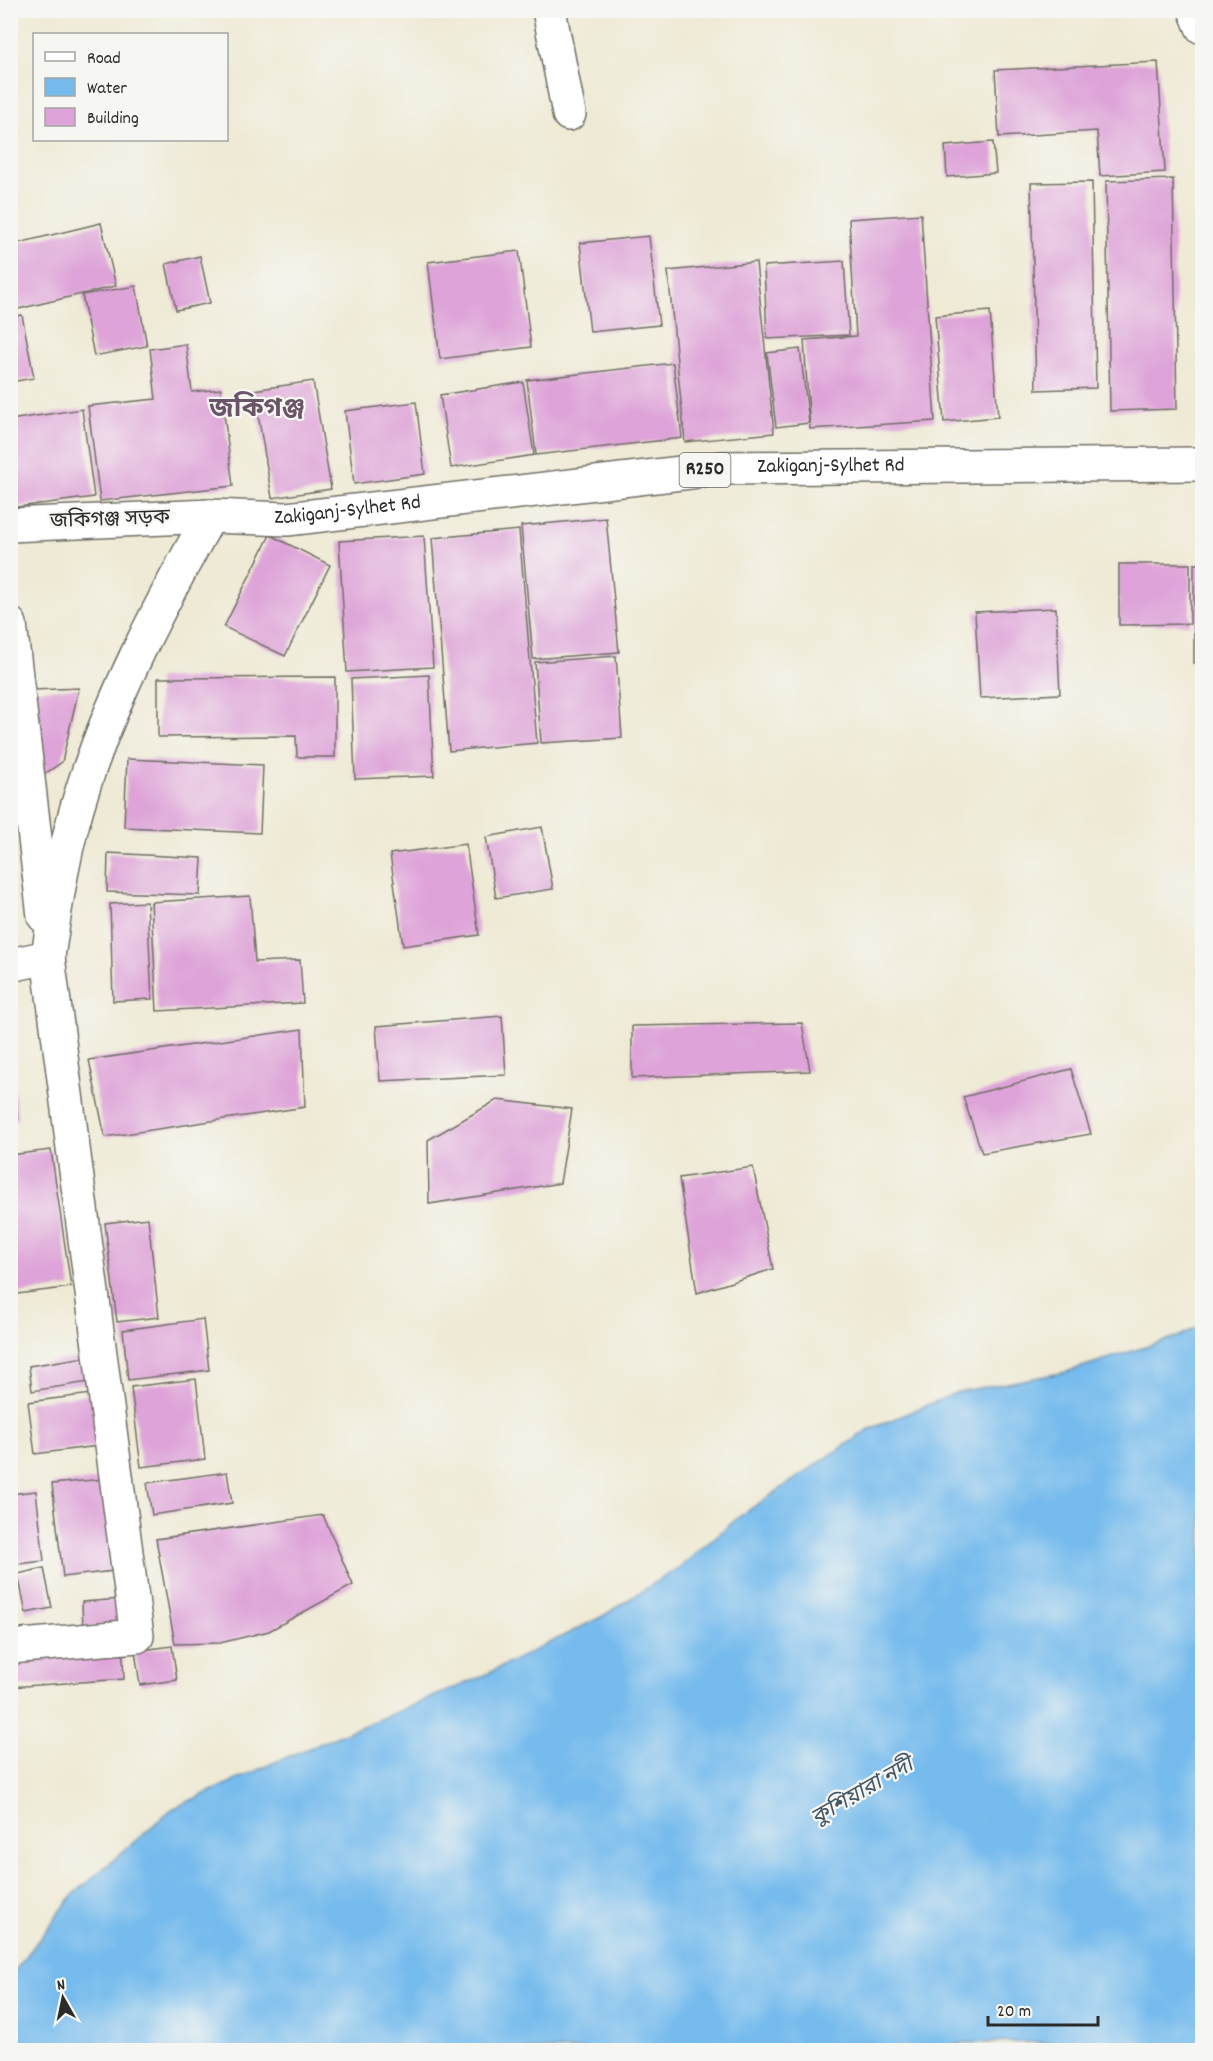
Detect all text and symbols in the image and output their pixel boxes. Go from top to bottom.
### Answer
legend [33,33,228,141]
text: Road [87,47,121,72]
text: Water [87,77,127,102]
text: Building [87,107,139,132]
district label: জকিগঞ্জ [208,391,305,430]
street label: Zakiganj-Sylhet Rd [757,451,905,483]
road number: R250 [680,453,730,487]
street label: Zakiganj-Sylhet Rd [274,488,422,534]
street label: জকিগঞ্জ সড়ক [49,504,172,538]
water label: কুশিয়ারা নদী [806,1749,923,1835]
north arrow [33,1968,93,2028]
text: N [55,1974,67,1998]
scale bar [988,1989,1098,2027]
text: 20 m [997,2000,1031,2025]

